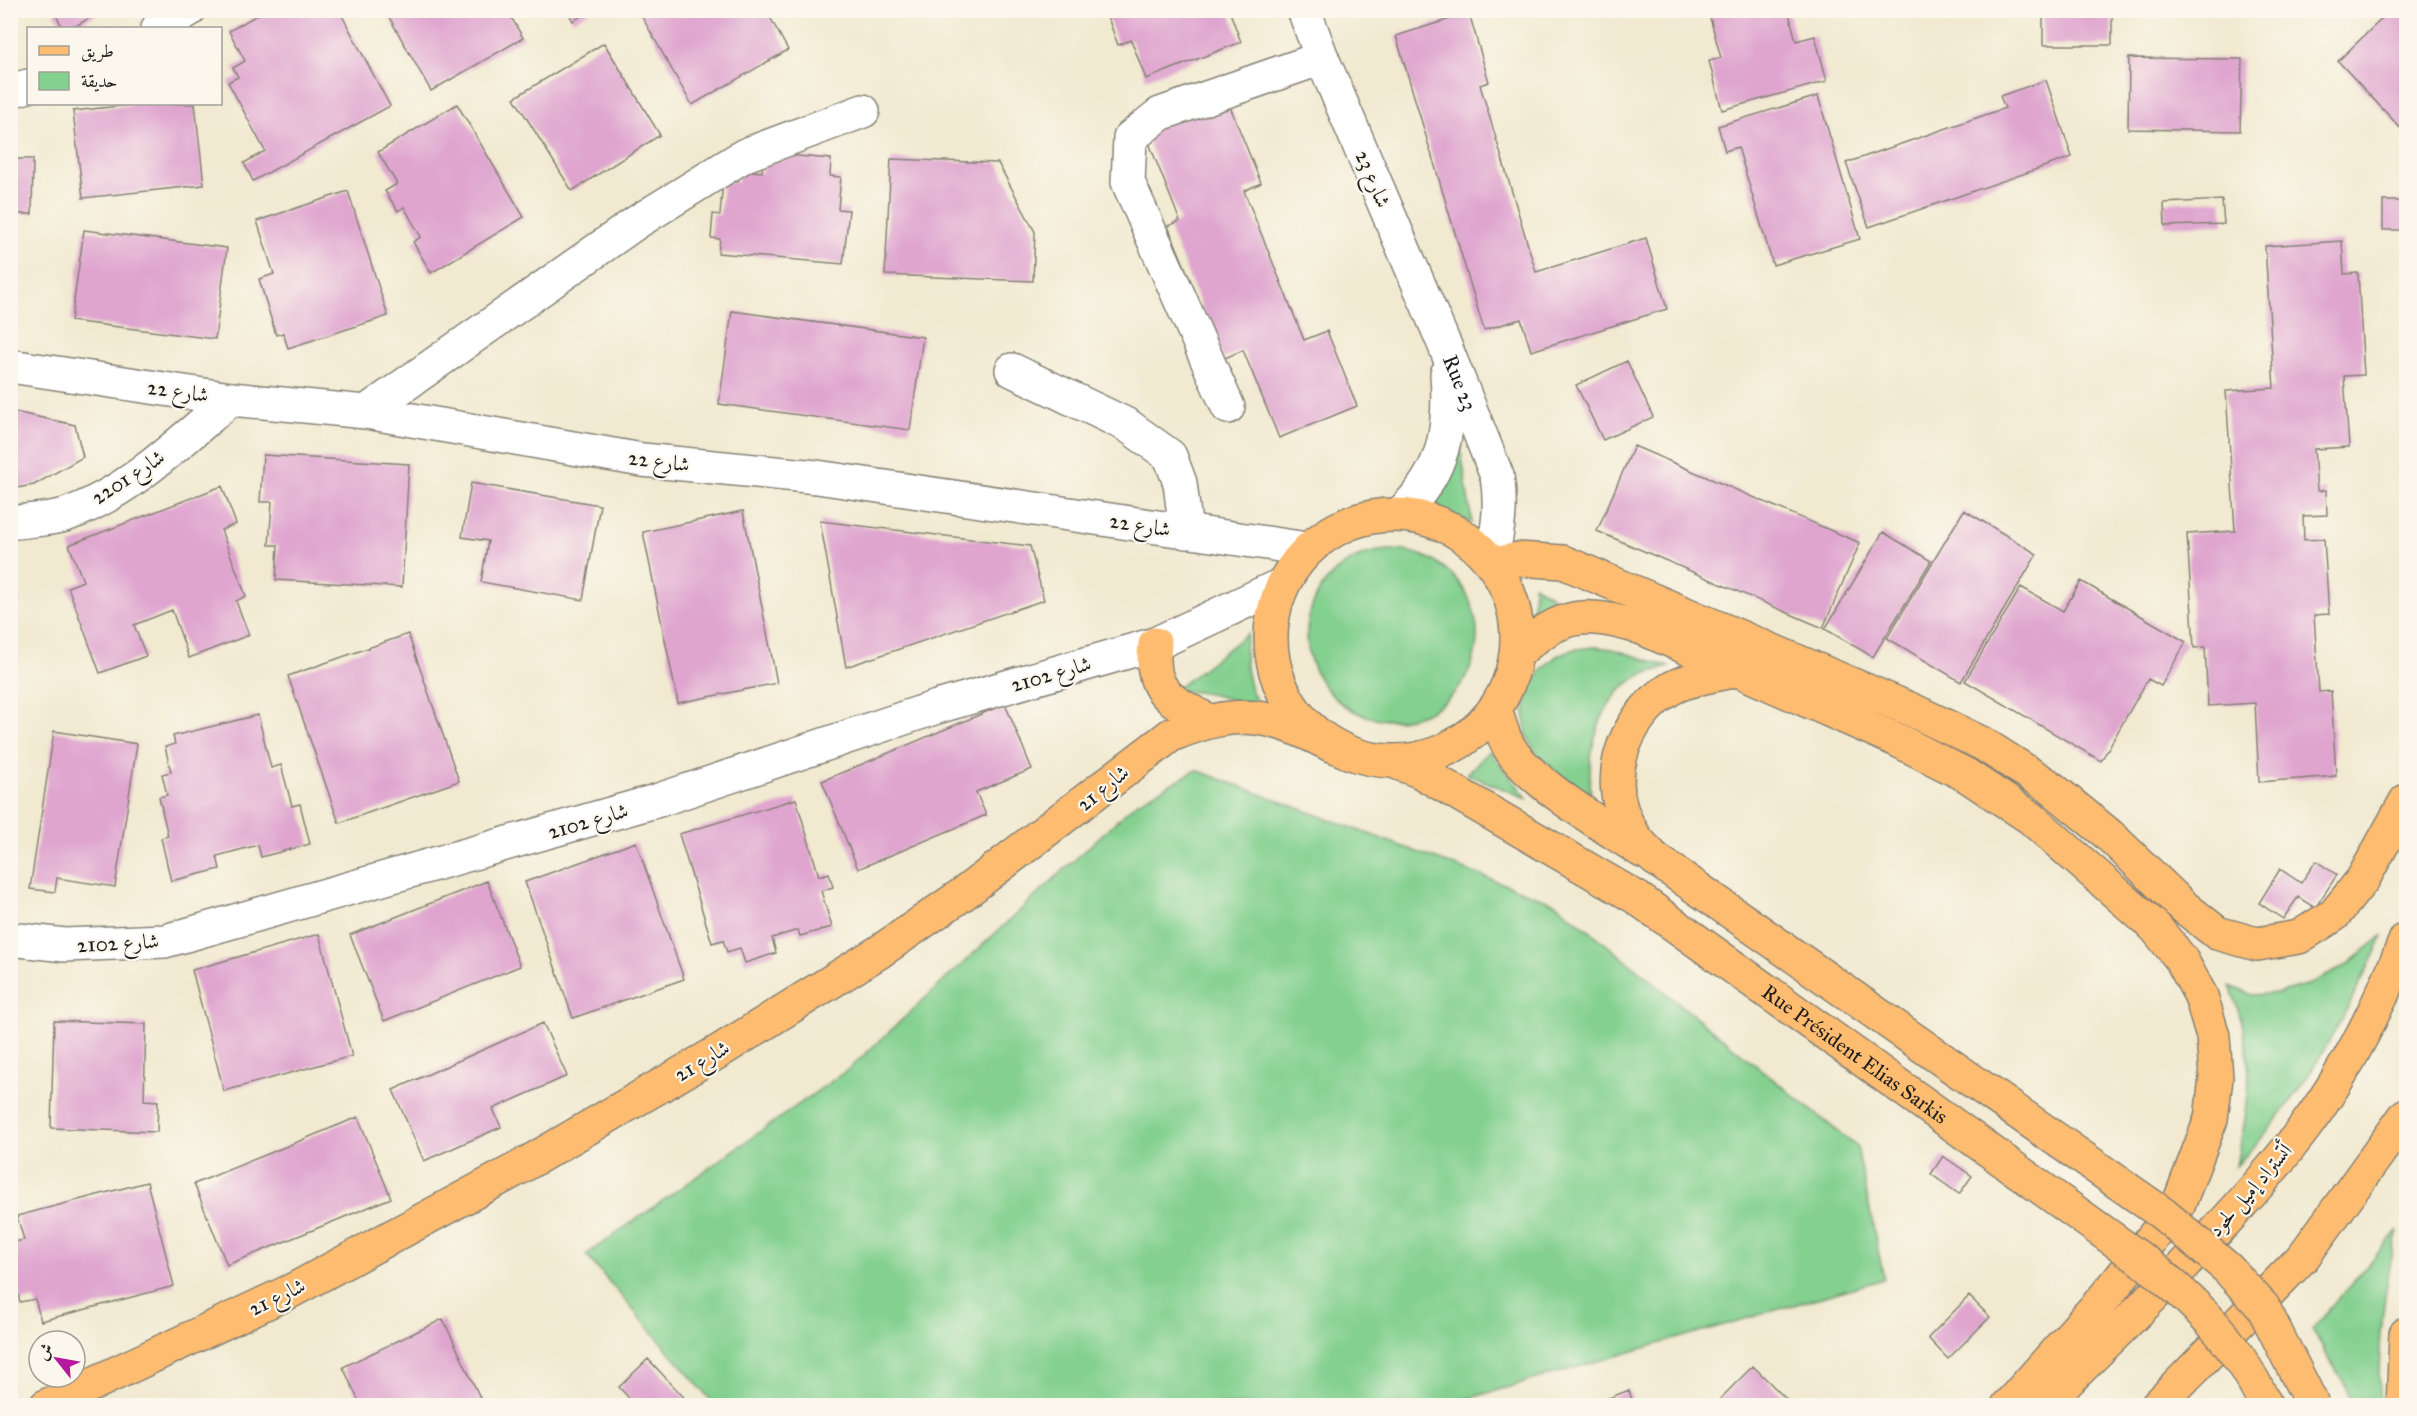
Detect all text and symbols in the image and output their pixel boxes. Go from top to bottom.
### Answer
legend [27,27,222,105]
text: طريق [81,40,114,63]
text: حديقة [81,70,117,92]
street label: شارع 23 [1345,146,1397,214]
street label: Rue 23 [1437,351,1483,414]
street label: شارع 22 [145,374,210,413]
street label: شارع 2201 [87,444,172,514]
street label: شارع 22 [626,444,691,483]
street label: شارع 22 [1107,507,1172,548]
street label: شارع 2102 [1008,650,1095,703]
street label: شارع 21 [1072,759,1138,821]
street label: شارع 2102 [545,797,632,850]
street label: شارع 2102 [76,928,160,963]
street label: Rue Président Elias Sarkis [1757,979,1953,1130]
street label: شارع 21 [670,1034,737,1092]
street label: أتستراد إميل لحود [2201,1136,2299,1244]
street label: شارع 21 [244,1272,312,1326]
north arrow [27,1329,87,1389]
text: ش [32,1340,57,1363]

